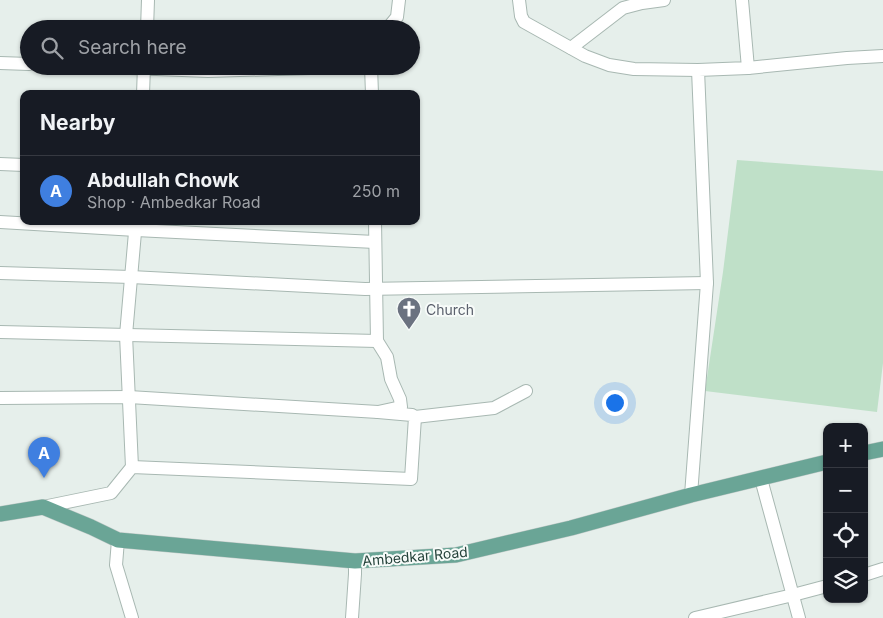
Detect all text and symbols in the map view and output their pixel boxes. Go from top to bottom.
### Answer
search box [20,20,420,75]
icon: search [38,34,66,62]
text: Search here [78,36,187,59]
text: Nearby [40,110,115,135]
text: Abdullah Chowk [87,169,239,192]
text: A [50,181,62,201]
text: 250 m [352,181,400,201]
text: Shop · Ambedkar Road [87,192,261,212]
church icon: Church [396,296,422,330]
place label: Church [426,301,474,318]
your location [602,390,628,416]
map controls [823,423,868,603]
button: + [823,423,868,468]
pin: A [28,437,60,478]
button: − [823,468,868,513]
button: locate [823,513,868,558]
street label: Ambedkar Road [362,543,468,569]
button: layers [823,558,868,603]

